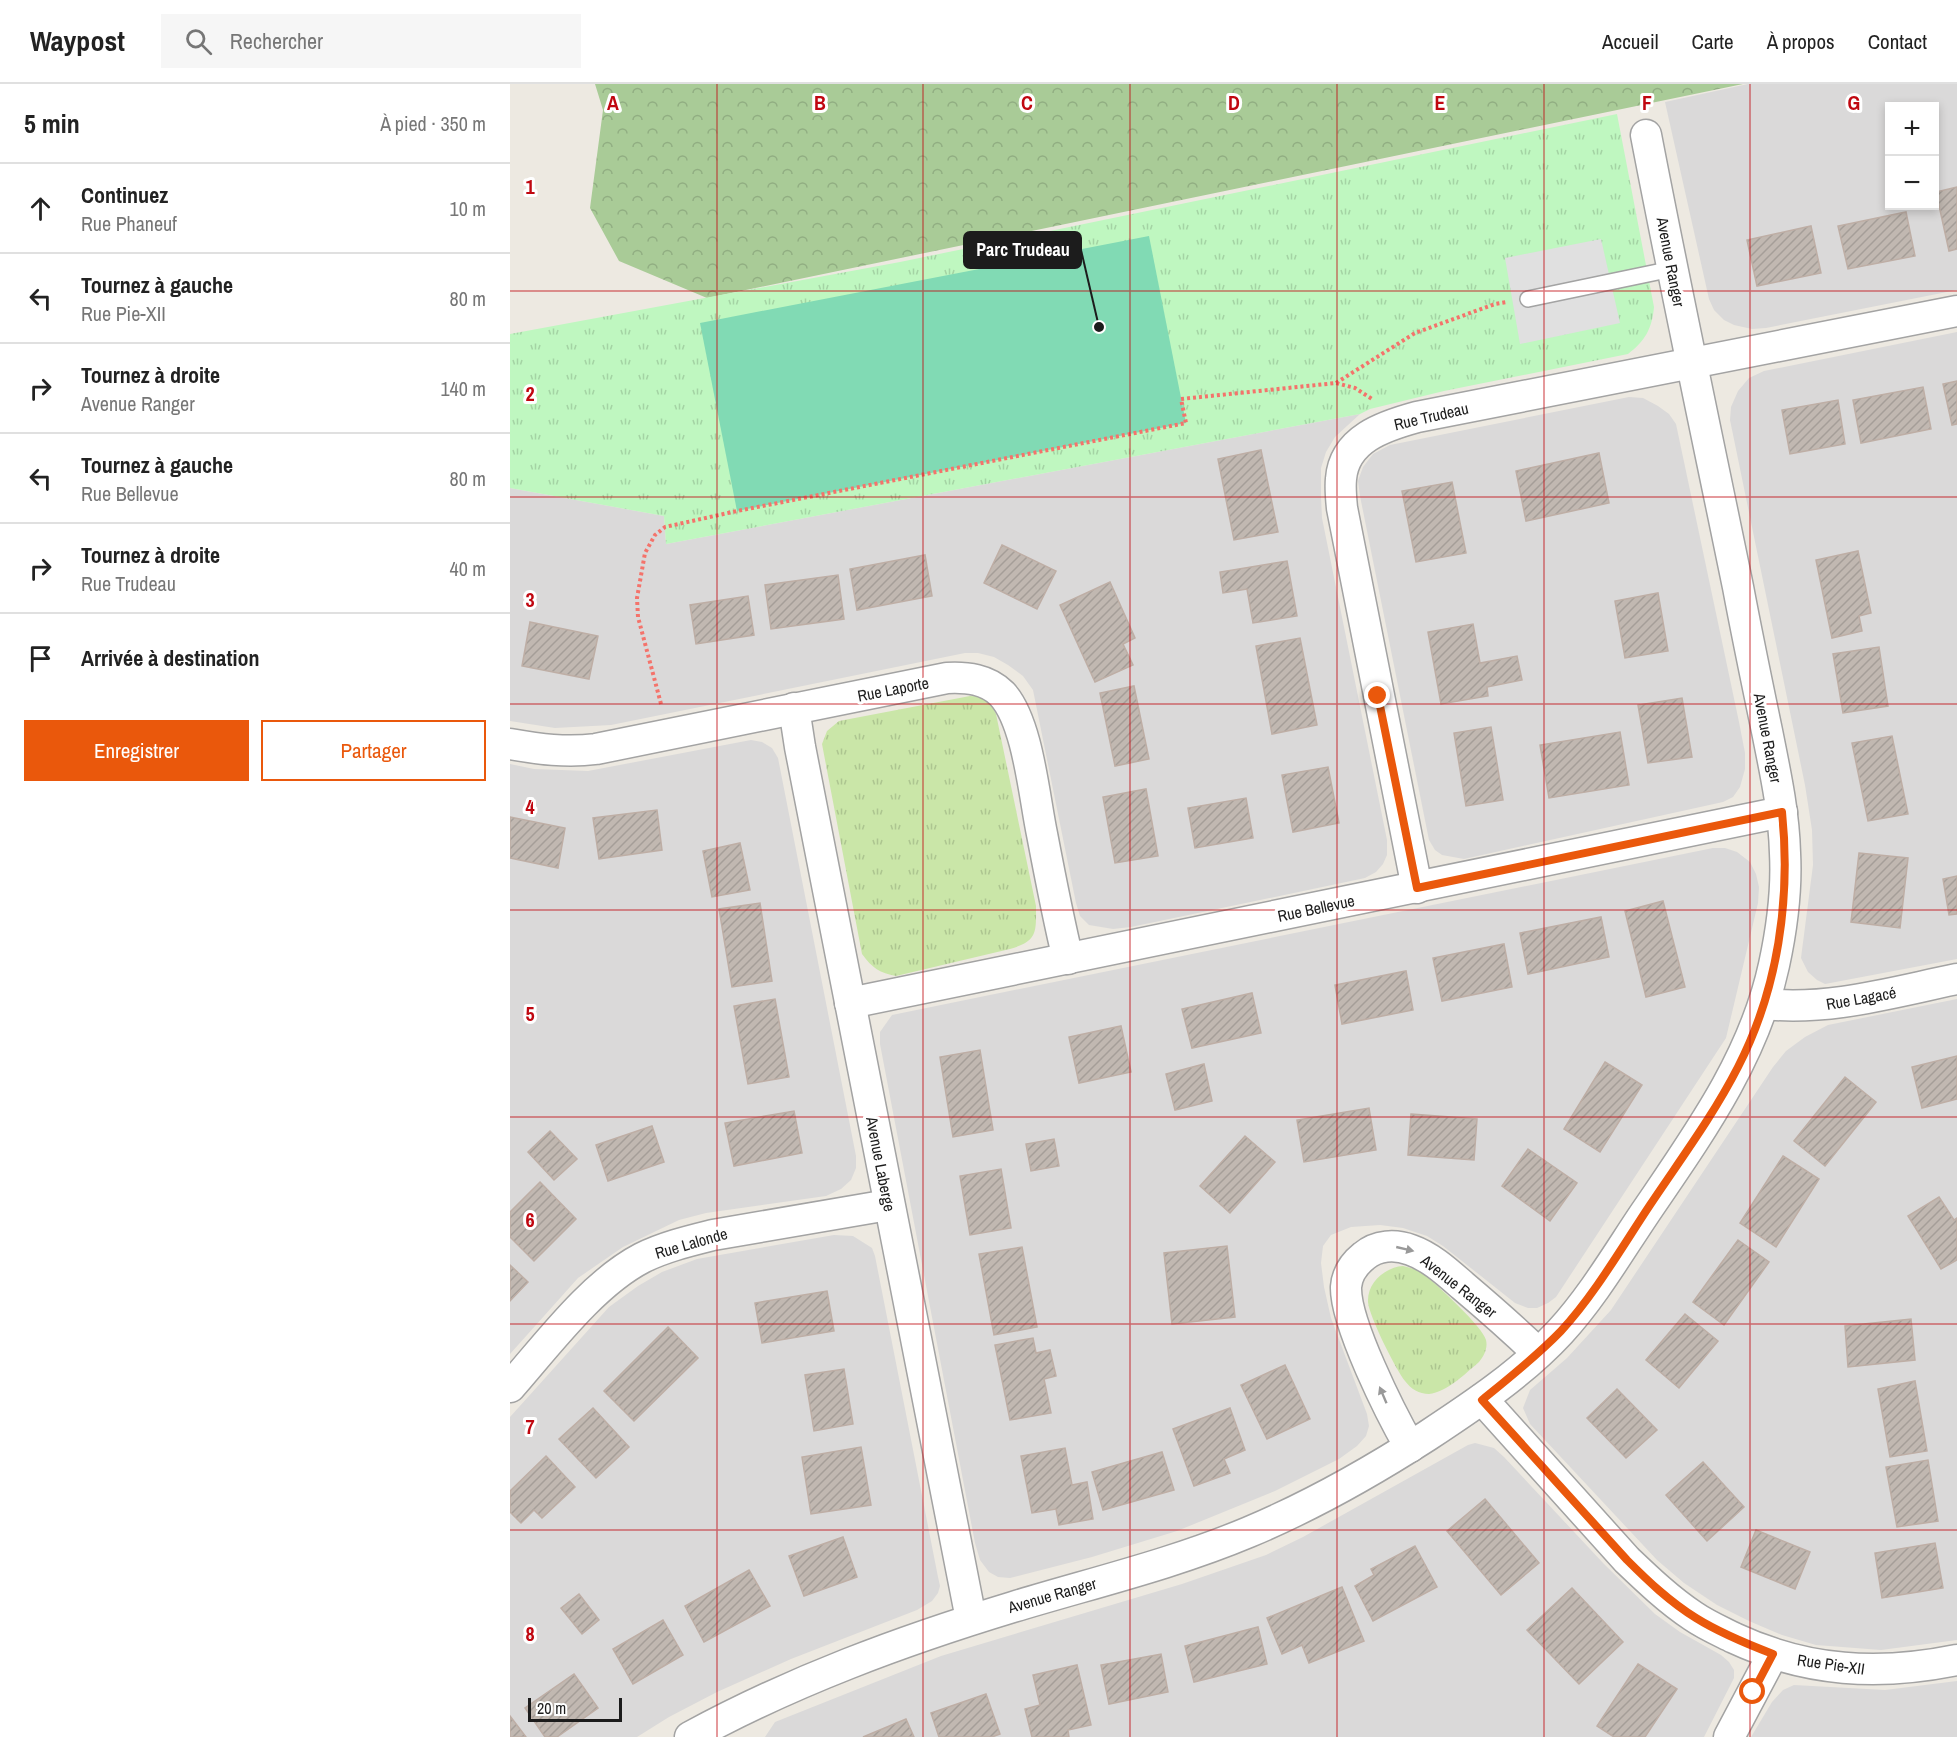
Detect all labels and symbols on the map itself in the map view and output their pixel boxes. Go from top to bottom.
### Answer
text: A [607,89,619,116]
text: B [814,89,826,116]
text: C [1021,89,1033,116]
text: D [1228,89,1240,116]
text: E [1435,89,1446,116]
text: F [1642,89,1652,116]
text: G [1848,89,1860,116]
text: 1 [525,173,535,200]
street label: Avenue Ranger [1651,214,1691,309]
callout: Parc Trudeau [964,232,1081,268]
text: Parc Trudeau [976,237,1070,262]
text: 2 [525,380,535,407]
street label: Rue Trudeau [1392,397,1470,435]
text: 3 [525,586,535,613]
street label: Rue Laporte [855,671,931,707]
route end [1364,682,1390,708]
street label: Avenue Ranger [1748,690,1788,785]
text: 4 [525,793,535,820]
street label: Rue Bellevue [1276,889,1356,927]
street label: Rue Lagacé [1824,981,1898,1015]
text: 5 [525,1000,535,1027]
street label: Avenue Laberge [861,1114,901,1213]
text: 6 [525,1206,535,1233]
street label: Rue Lalonde [652,1222,730,1264]
one-way arrow [1396,1244,1414,1254]
street label: Avenue Ranger [1416,1249,1502,1323]
one-way arrow [1378,1385,1388,1403]
text: 7 [525,1413,535,1440]
street label: Avenue Ranger [1004,1572,1099,1618]
text: 8 [525,1620,535,1647]
street label: Rue Pie-XII [1796,1648,1866,1680]
route start [1739,1678,1765,1704]
scale bar [528,1695,622,1722]

